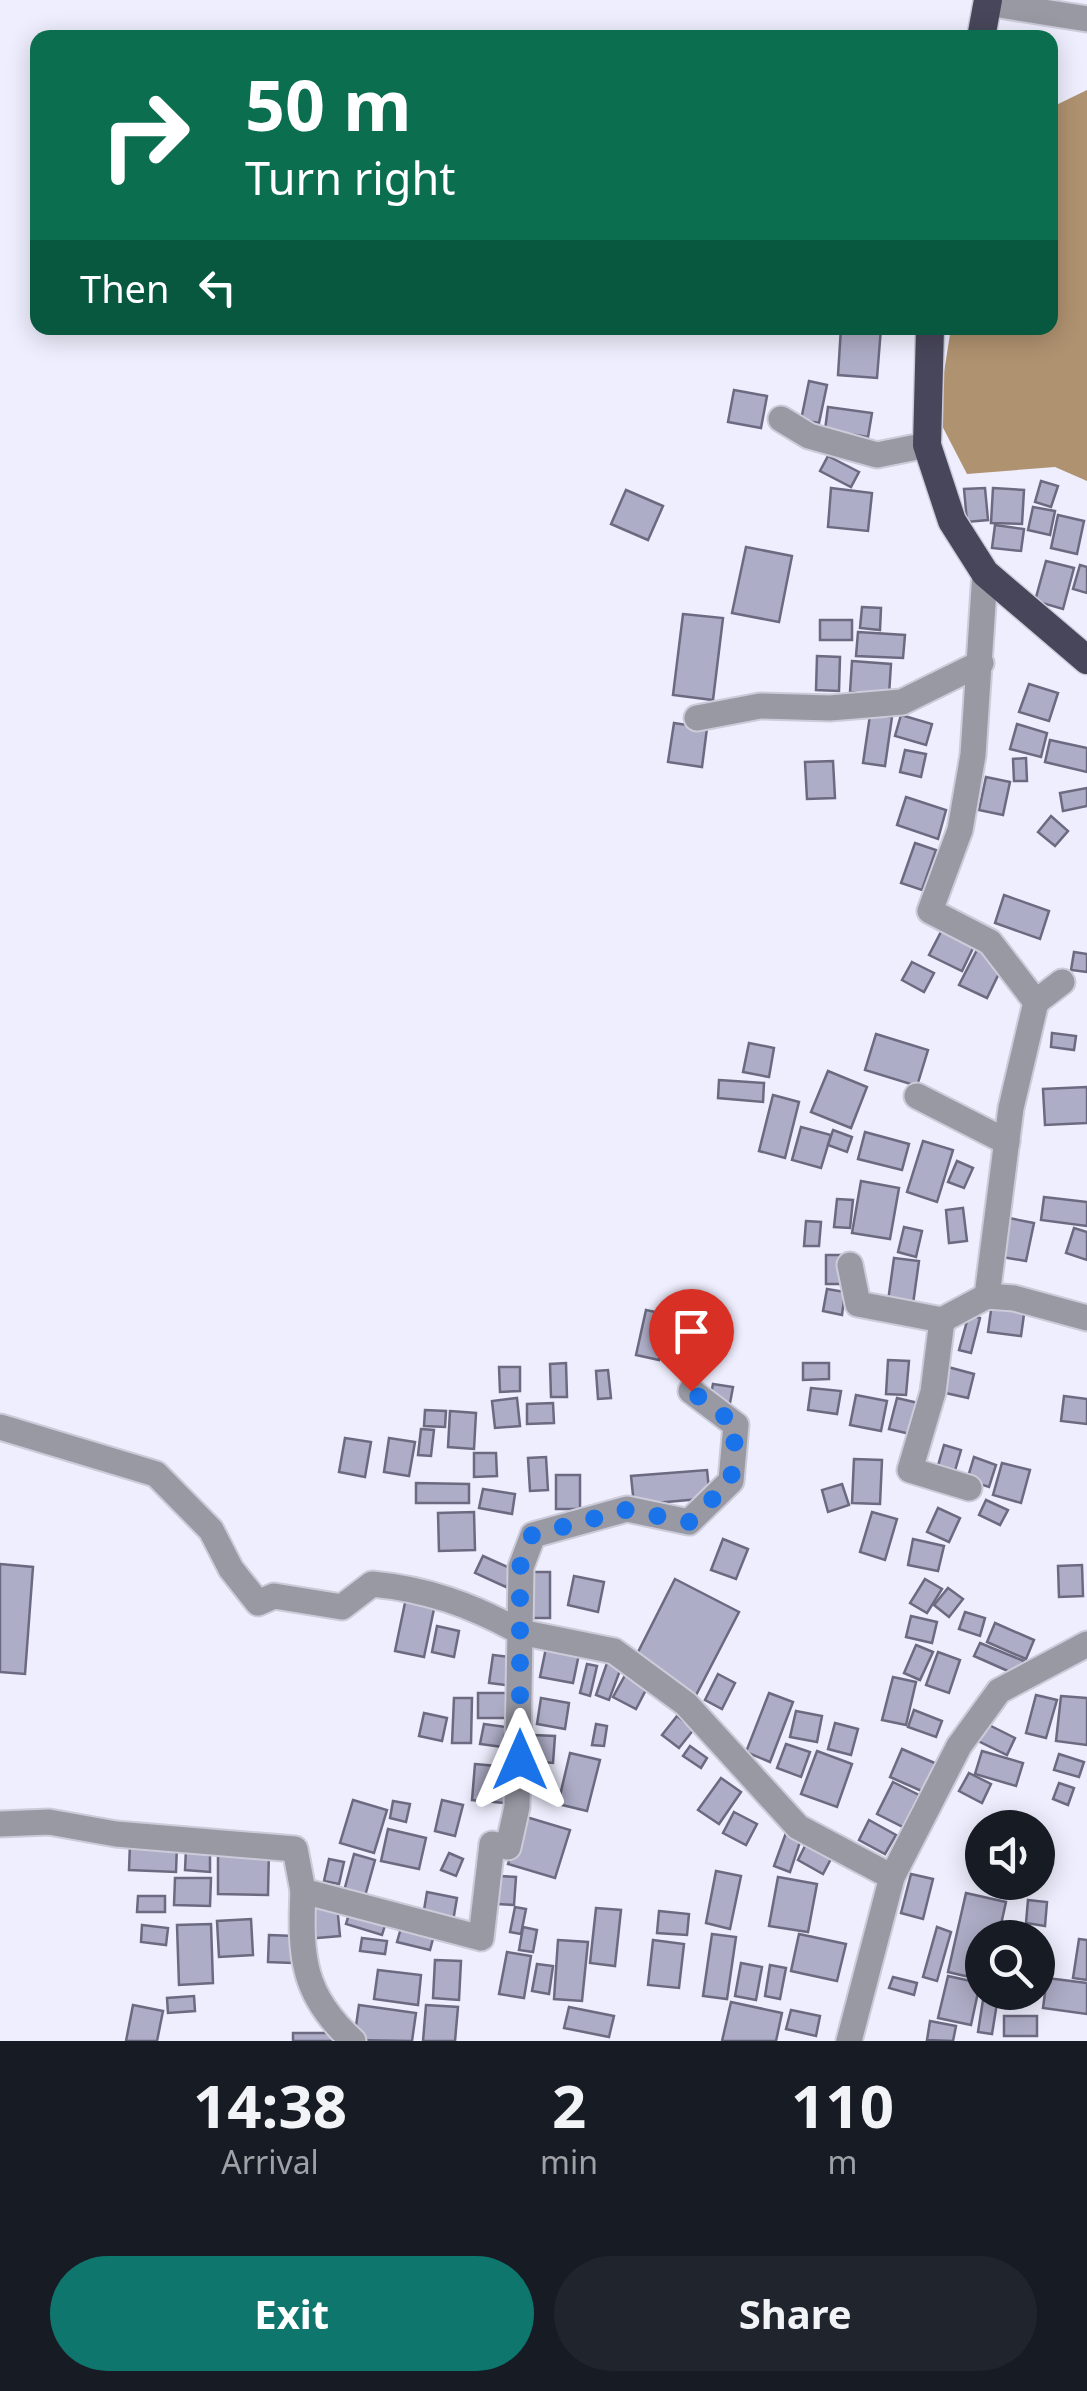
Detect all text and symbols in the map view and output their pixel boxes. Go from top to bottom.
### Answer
text: 50 m [245,56,412,152]
icon: right [80,70,210,200]
text: Turn right [245,147,456,208]
icon: left [190,260,245,315]
text: Then [80,262,170,314]
pin [649,1289,734,1392]
icon: arrive [664,1304,719,1359]
position arrow [468,1708,572,1812]
map controls [965,1810,1055,2010]
button: sound [965,1810,1055,1900]
button: search [965,1920,1055,2010]
text: 14:38 [193,2064,347,2146]
text: 2 [552,2064,586,2146]
text: 110 [791,2064,894,2146]
text: Arrival [221,2140,319,2183]
text: min [540,2140,598,2183]
text: m [828,2140,857,2183]
button: Exit [50,2256,534,2371]
button: Share [554,2256,1037,2371]

